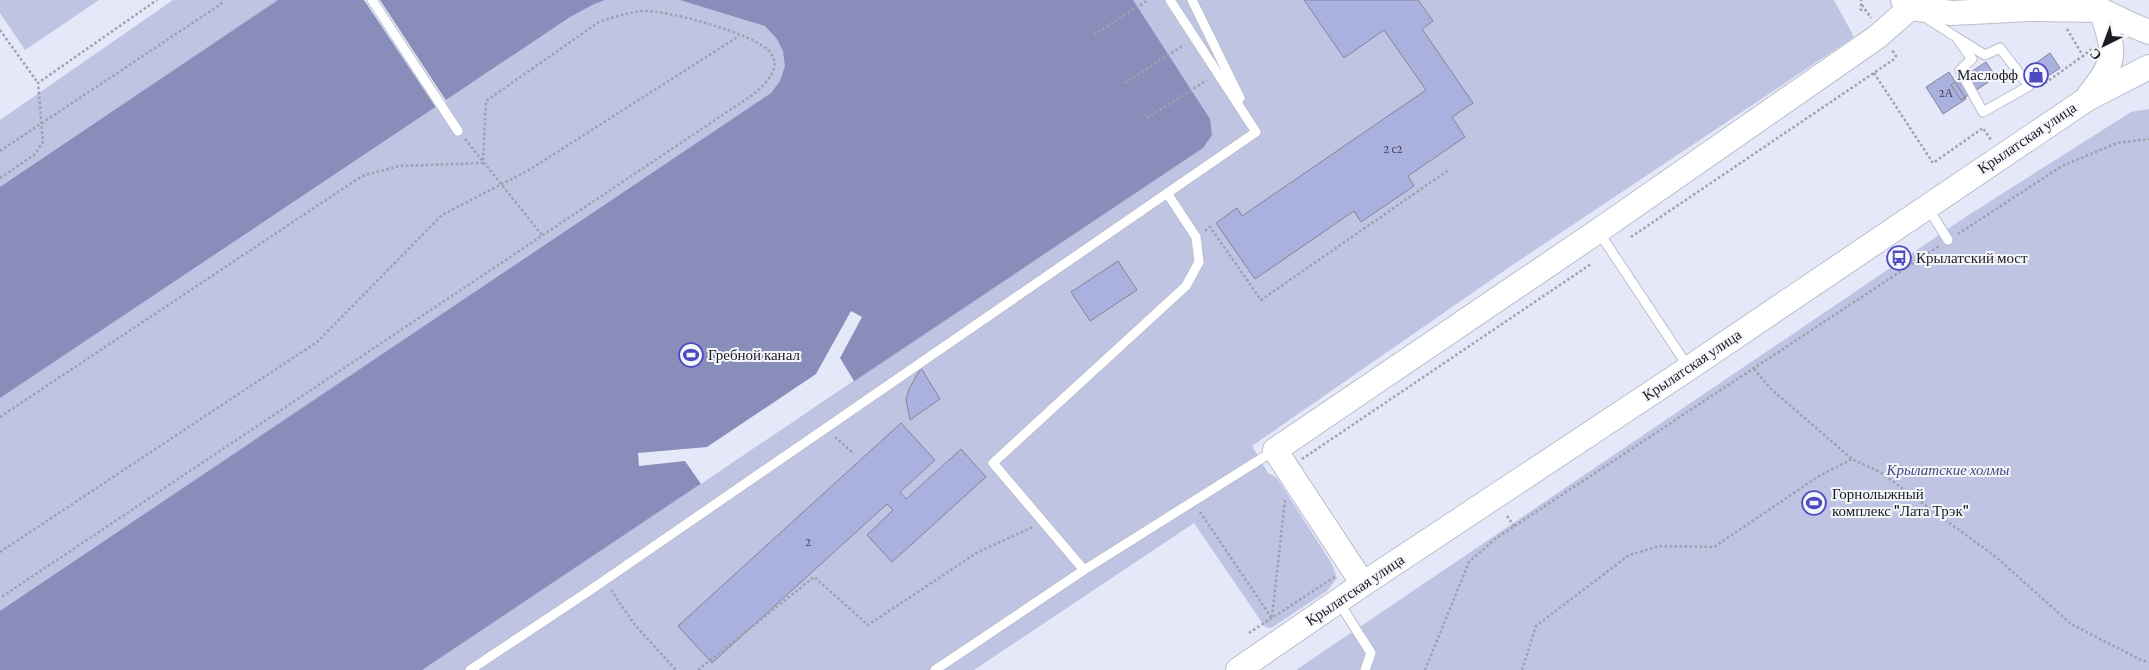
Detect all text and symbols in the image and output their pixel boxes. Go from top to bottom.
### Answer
north arrow [2079,20,2129,70]
text: С [2086,45,2104,64]
shop icon: Маслофф [2023,62,2049,88]
place label: Маслофф [1957,67,2018,83]
house number: 2А [1939,86,1954,100]
street label: Крылатская улица [1975,99,2080,177]
house number: 2 с2 [1383,142,1403,156]
bus stop icon: Крылатский мост [1886,245,1912,271]
place label: Крылатский мост [1916,250,2028,266]
street label: Крылатская улица [1640,326,1745,404]
sports icon: Гребной канал [678,342,704,368]
place label: Гребной канал [708,347,800,363]
park label: Крылатские холмы [1885,462,2010,478]
place label: Горнолыжный комплекс "Лата Трэк" [1832,486,1969,519]
sports icon: Горнолыжный комплекс "Лата Трэк" [1801,490,1827,516]
house number: 2 [805,535,811,549]
street label: Крылатская улица [1303,551,1408,629]

